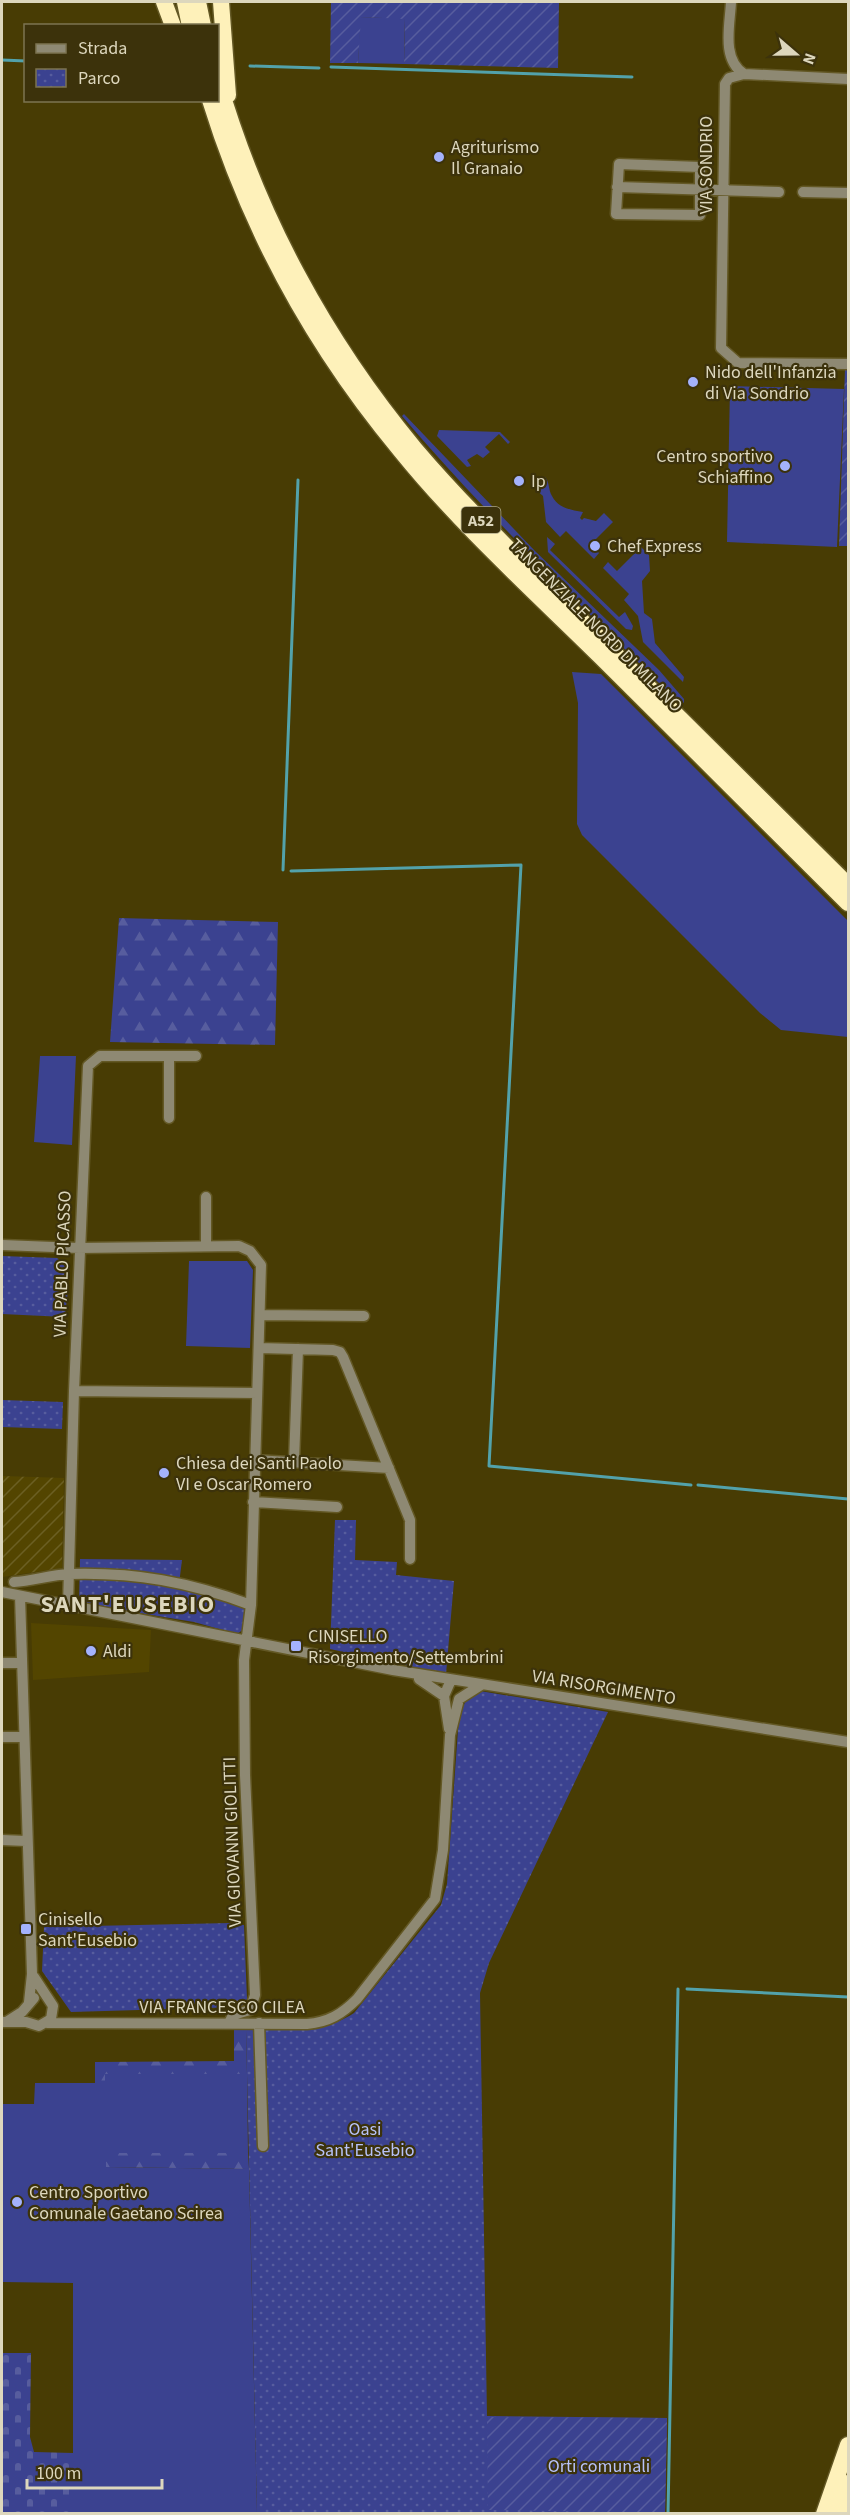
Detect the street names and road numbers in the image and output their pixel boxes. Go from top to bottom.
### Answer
street label: VIA SONDRIO [694,116,719,214]
road number: A52 [462,507,500,533]
street label: TANGENZIALE NORD DI MILANO [503,533,688,718]
street label: VIA PABLO PICASSO [47,1190,78,1338]
street label: VIA RISORGIMENTO [530,1664,678,1711]
street label: VIA GIOVANNI GIOLITTI [217,1756,248,1928]
street label: VIA FRANCESCO CILEA [139,1995,305,2020]

